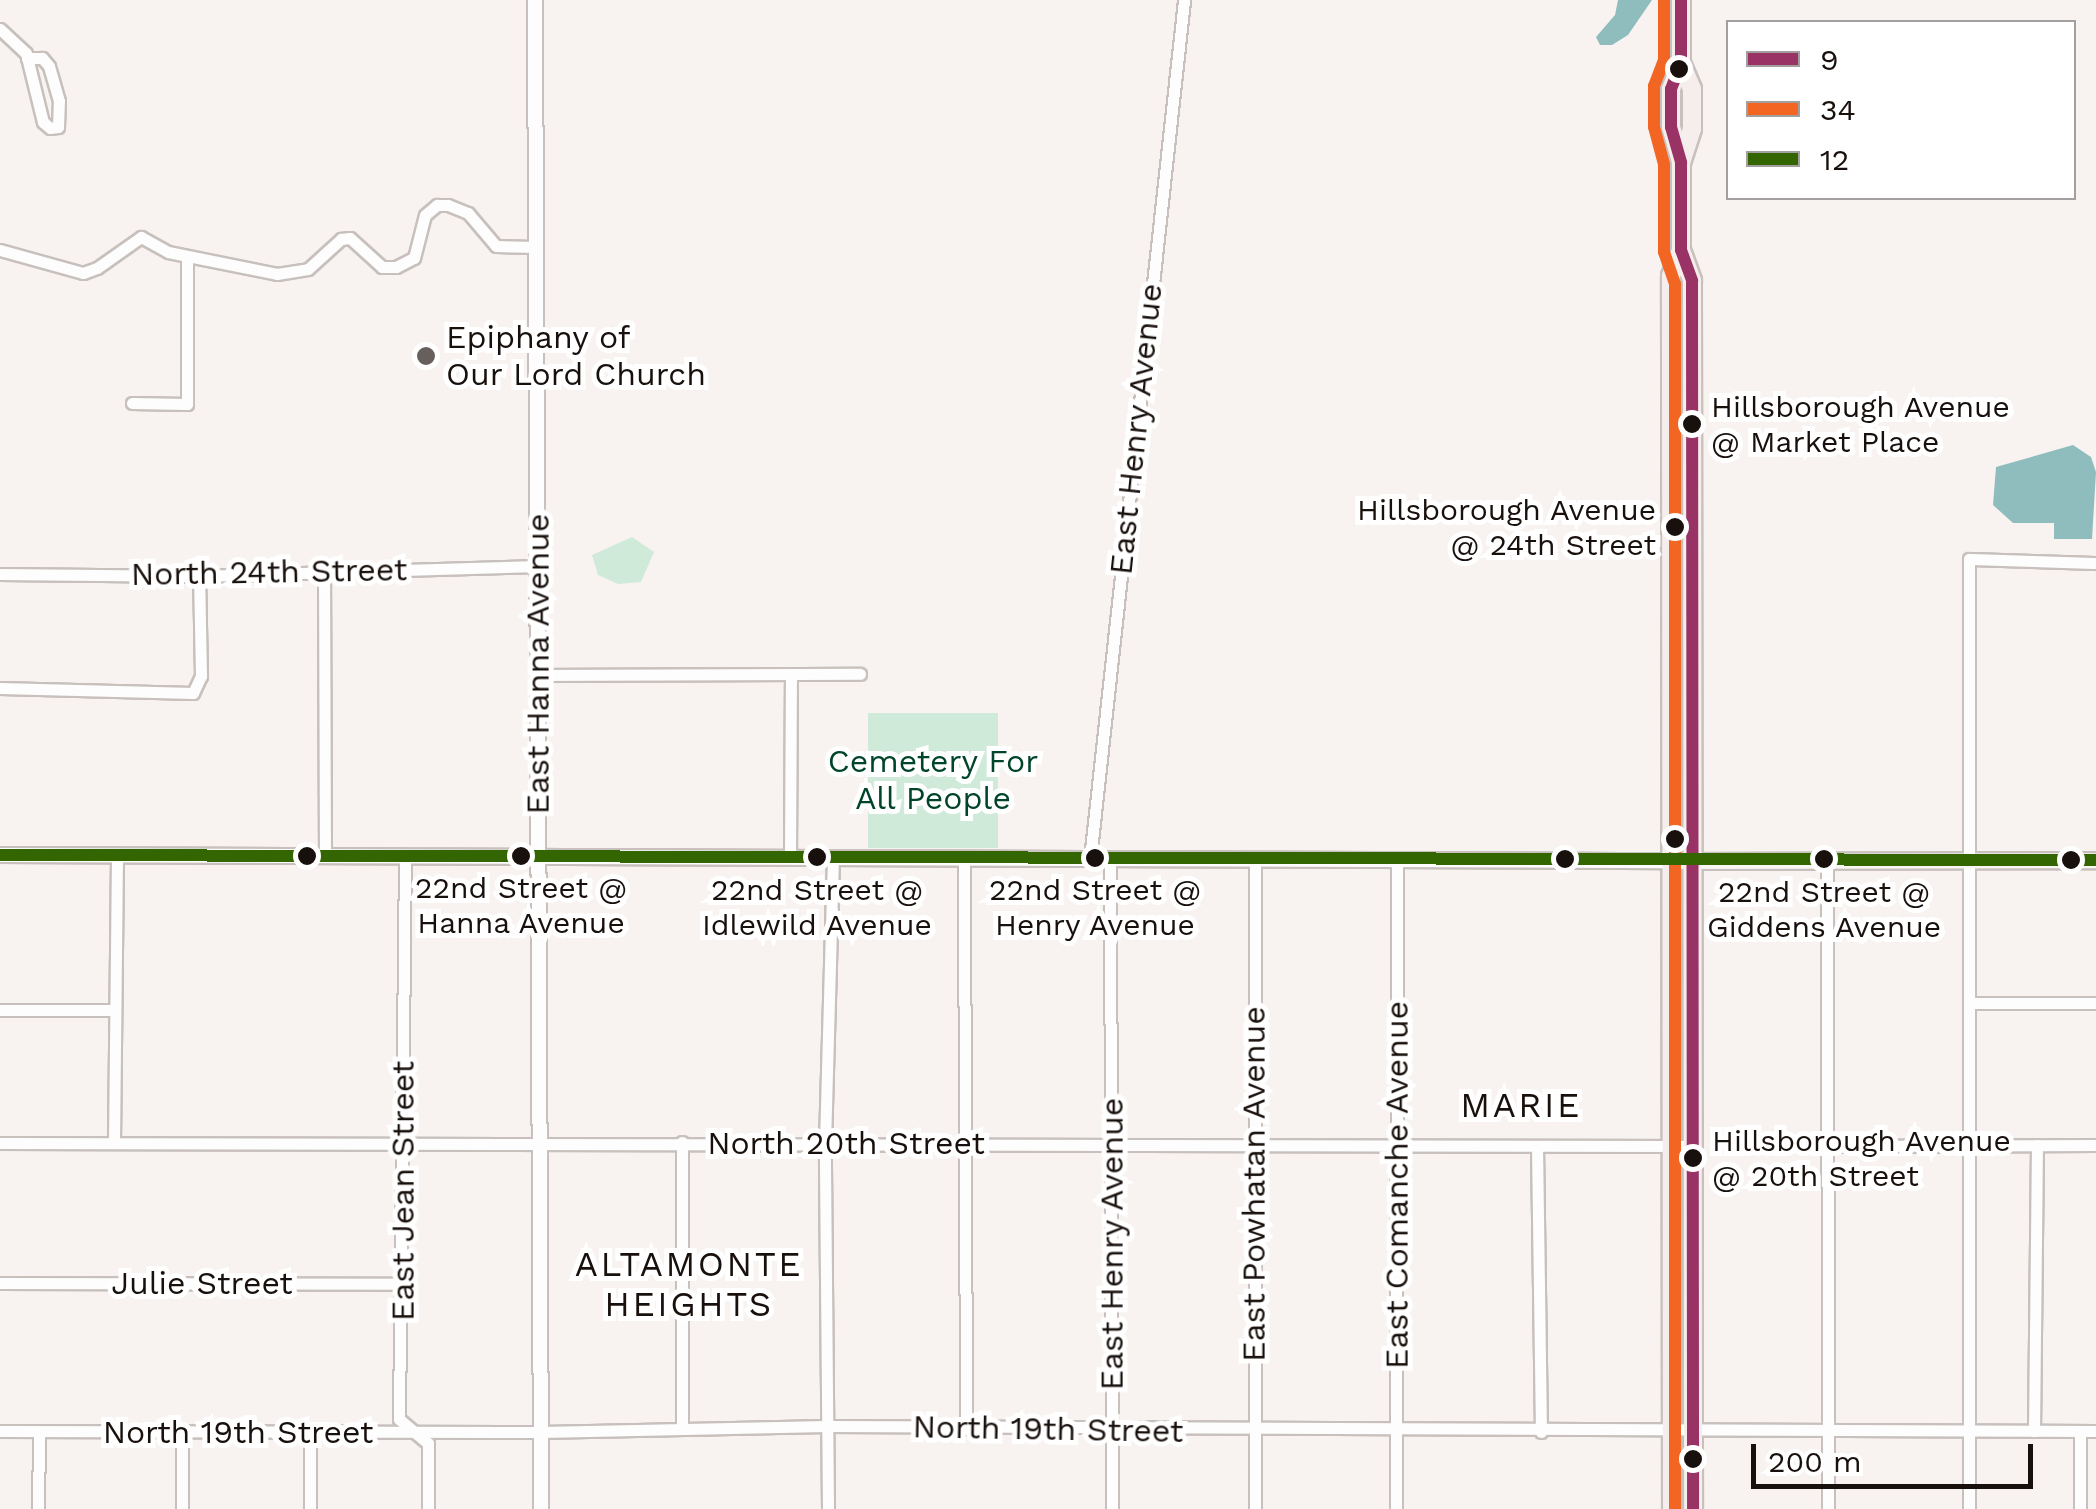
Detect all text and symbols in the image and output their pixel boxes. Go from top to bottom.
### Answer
legend [1726,20,2076,200]
text: 9 [1820,42,1839,77]
unlabelled marker [1669,59,1689,79]
text: 34 [1820,92,1856,127]
text: 12 [1820,142,1849,177]
street label: East Henry Avenue [1101,280,1171,578]
place label: Epiphany of Our Lord Church [446,319,707,394]
marker: Epiphany of Our Lord Church [415,345,437,367]
place label: Hillsborough Avenue @ Market Place [1711,389,2011,460]
marker: Hillsborough Avenue @ Market Place [1682,414,1702,434]
place label: Hillsborough Avenue @ 24th Street [1356,492,1656,562]
street label: East Hanna Avenue [519,513,557,815]
marker: Hillsborough Avenue @ 24th Street [1665,517,1685,537]
street label: North 24th Street [131,550,407,594]
park label: Cemetery For All People [827,743,1039,818]
unlabelled marker [1665,829,1685,849]
unlabelled marker [297,846,317,866]
marker: 22nd Street @ Hanna Avenue [511,846,531,866]
marker: 22nd Street @ Idlewild Avenue [807,847,827,867]
marker: 22nd Street @ Henry Avenue [1085,848,1105,868]
unlabelled marker [1555,849,1575,869]
marker: 22nd Street @ Giddens Avenue [1814,849,1834,869]
unlabelled marker [2061,850,2081,870]
place label: 22nd Street @ Hanna Avenue [415,870,627,940]
place label: 22nd Street @ Idlewild Avenue [702,872,932,942]
place label: 22nd Street @ Henry Avenue [989,872,1201,942]
place label: 22nd Street @ Giddens Avenue [1706,874,1942,944]
street label: East Comanche Avenue [1378,1000,1416,1370]
street label: East Powhatan Avenue [1235,1005,1273,1363]
street label: East Jean Street [384,1060,422,1322]
district label: MARIE [1460,1084,1582,1126]
street label: East Henry Avenue [1093,1097,1131,1391]
place label: Hillsborough Avenue @ 20th Street [1712,1123,2012,1194]
street label: North 20th Street [707,1124,985,1162]
marker: Hillsborough Avenue @ 20th Street [1683,1148,1703,1168]
district label: ALTAMONTE HEIGHTS [575,1243,803,1325]
street label: Julie Street [111,1264,293,1302]
street label: North 19th Street [912,1407,1184,1451]
street label: North 19th Street [102,1413,374,1451]
scale bar [1756,1424,2038,1486]
text: 200 m [1768,1444,1862,1479]
unlabelled marker [1683,1449,1703,1469]

